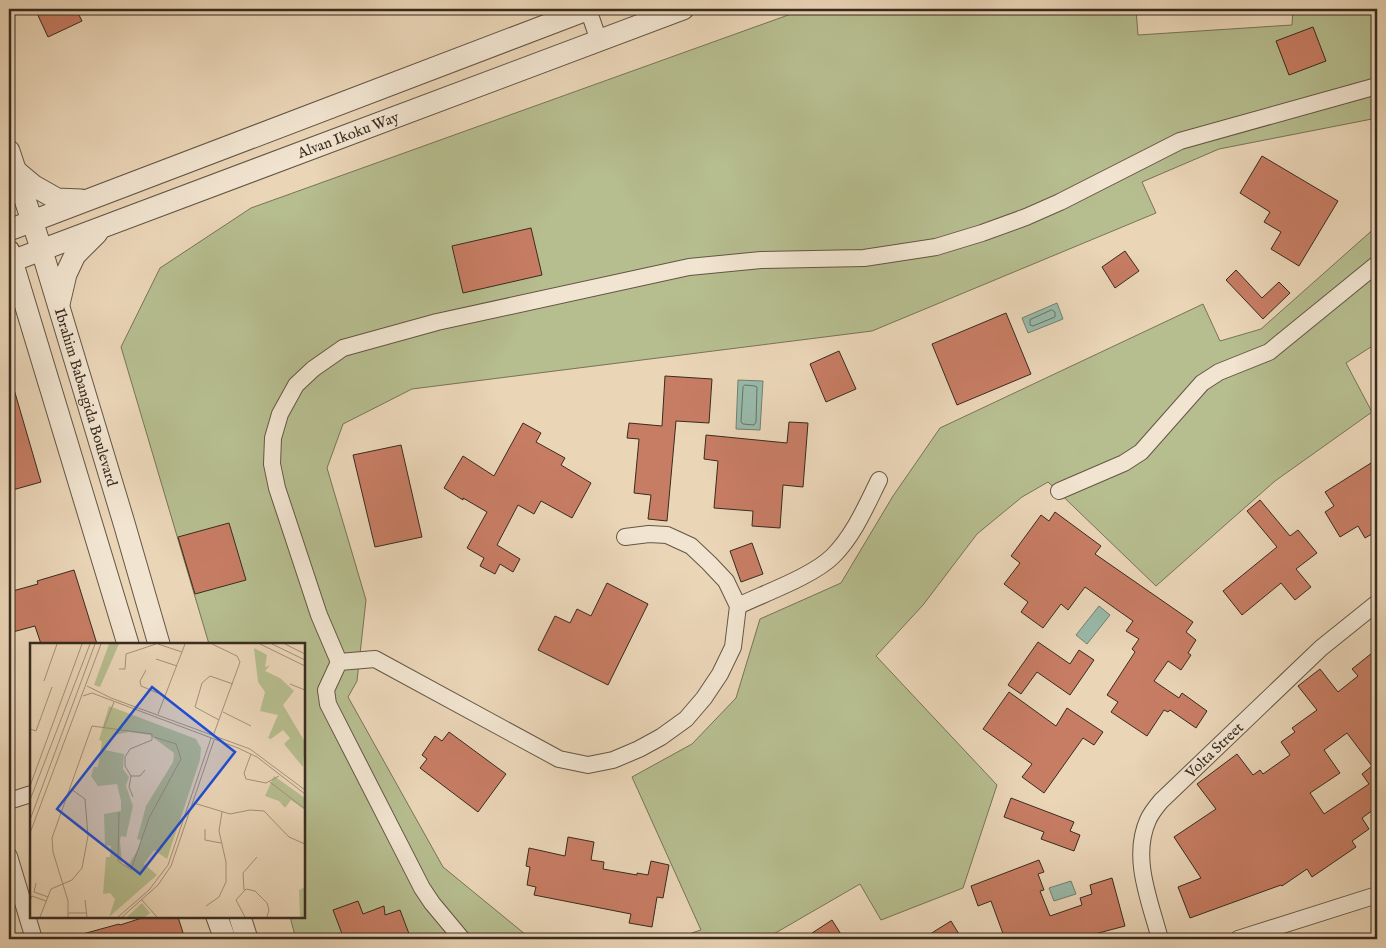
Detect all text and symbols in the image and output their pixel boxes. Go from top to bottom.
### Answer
street label: Alvan Ikoku Way [294,107,402,163]
street label: Ibrahim Babangida Boulevard [50,306,122,490]
inset map [30,643,305,918]
street label: Volta Street [1180,718,1247,783]

